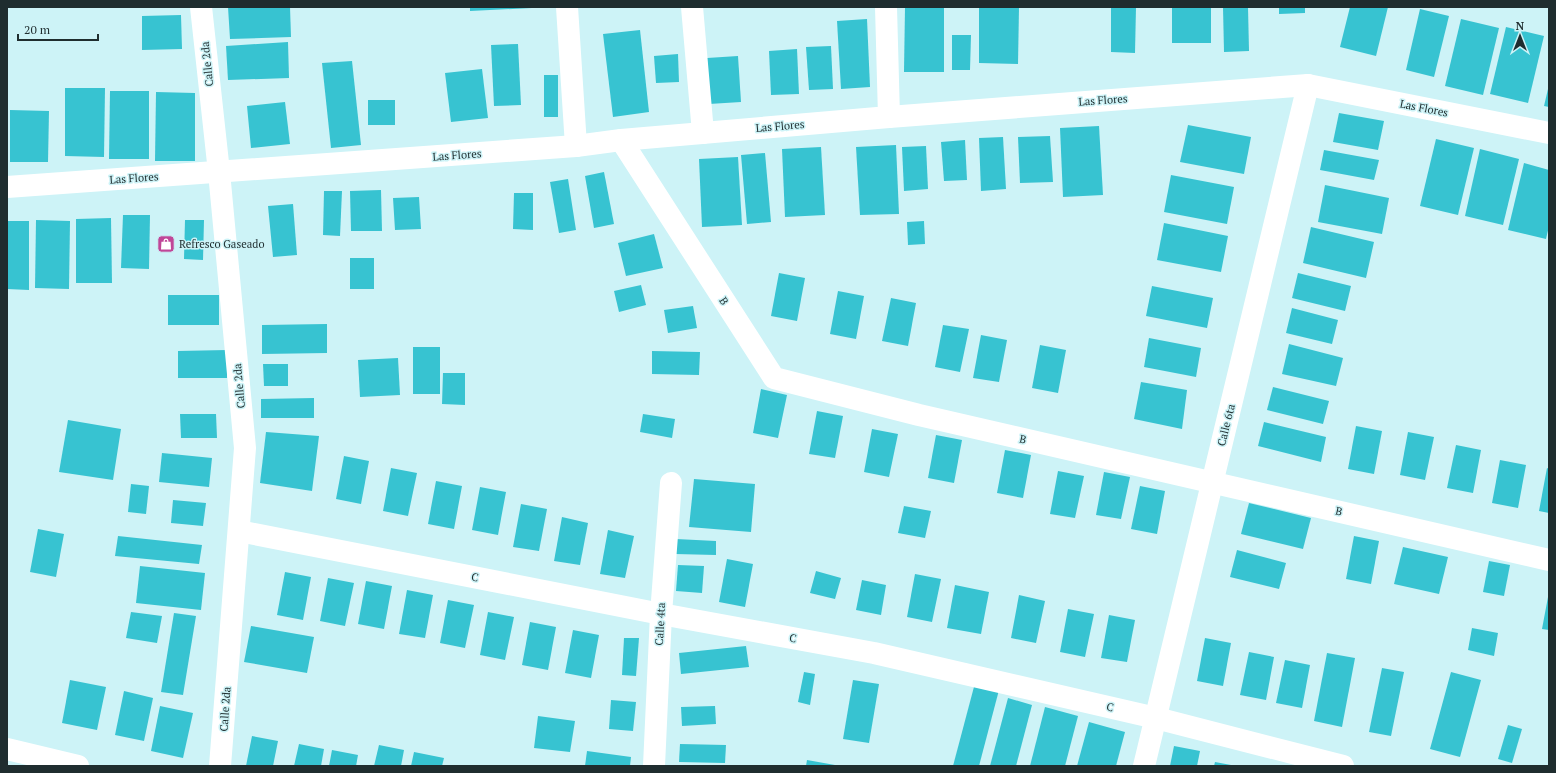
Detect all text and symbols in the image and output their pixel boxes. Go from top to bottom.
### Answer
scale bar [18,16,98,42]
north arrow [1500,16,1540,56]
text: N [1516,19,1525,33]
text: 20 m [24,22,51,37]
street label: Calle 2da [198,40,216,87]
street label: Las Flores [1078,91,1128,109]
street label: Las Flores [1399,96,1450,120]
street label: Las Flores [755,117,805,135]
street label: Las Flores [432,146,482,164]
street label: Las Flores [109,169,159,187]
shop icon: Refresco Gaseado [156,234,176,254]
place label: Refresco Gaseado [179,237,264,251]
street label: B [716,294,732,308]
street label: Calle 2da [230,363,248,409]
street label: Calle 6ta [1214,402,1238,448]
street label: B [1018,431,1028,447]
street label: B [1334,503,1344,519]
street label: C [470,569,480,585]
street label: Calle 4ta [652,602,668,646]
street label: C [788,630,798,646]
street label: Calle 2da [216,686,234,732]
street label: C [1105,699,1115,715]

